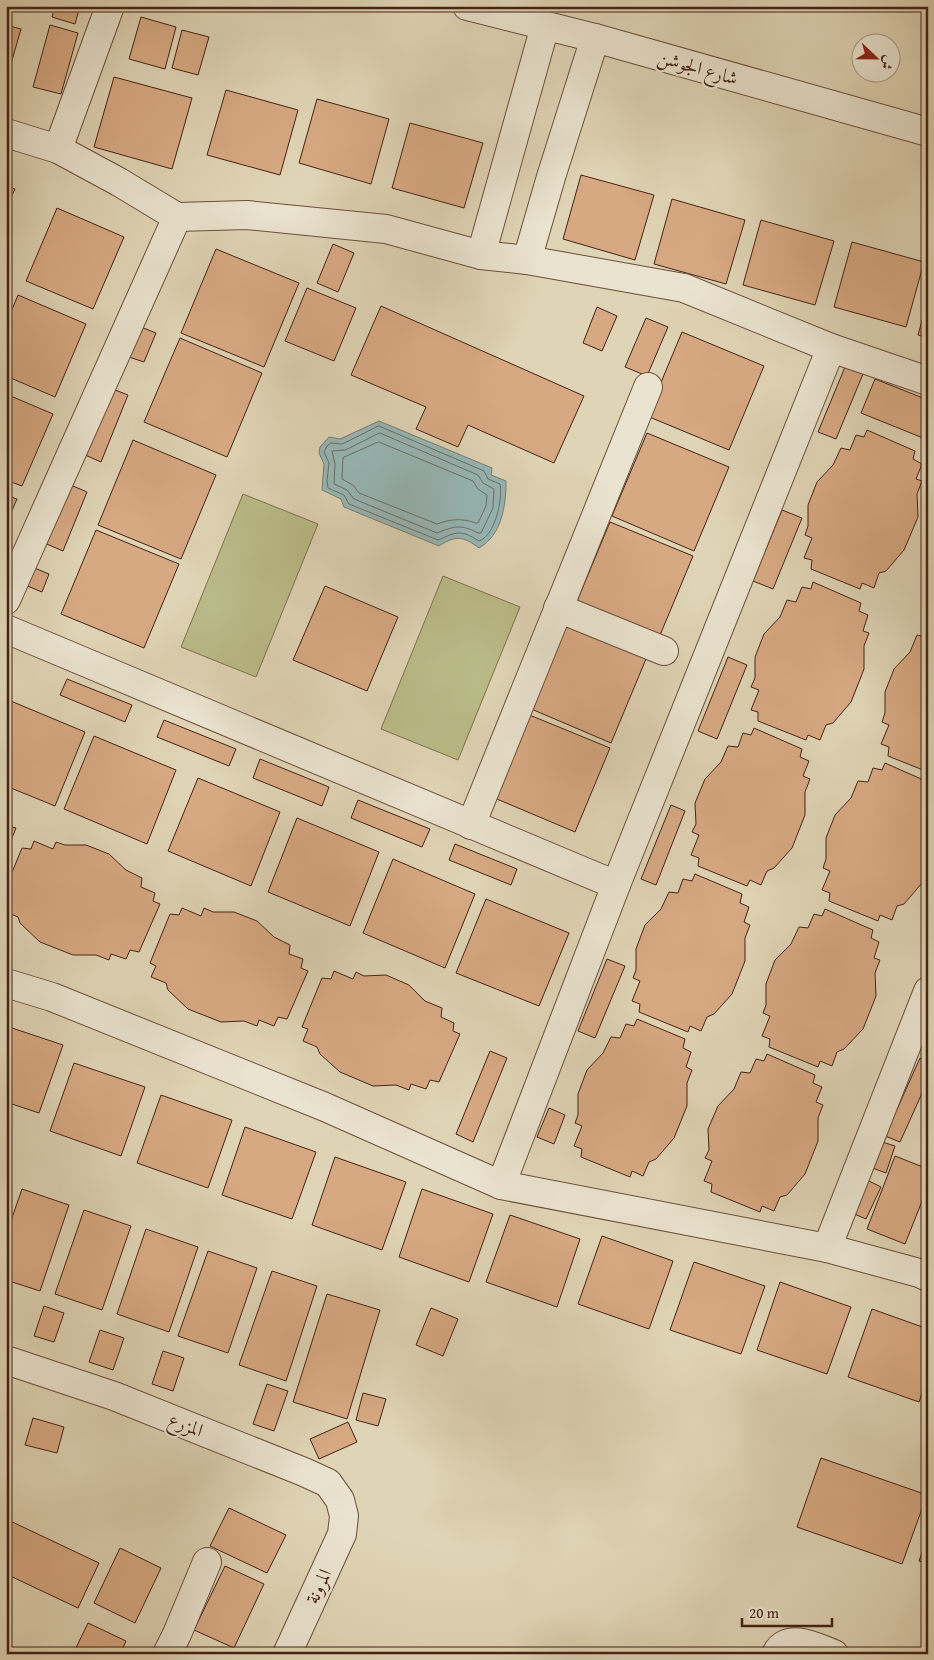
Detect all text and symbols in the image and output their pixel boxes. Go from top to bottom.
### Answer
north arrow [852,32,902,82]
street label: شارع الجوشن [654,42,741,94]
text: ش [876,53,900,73]
street label: المزرع [164,1404,208,1445]
street label: المرونة [298,1564,338,1608]
scale bar [742,1595,832,1627]
text: 20 m [749,1602,780,1623]

